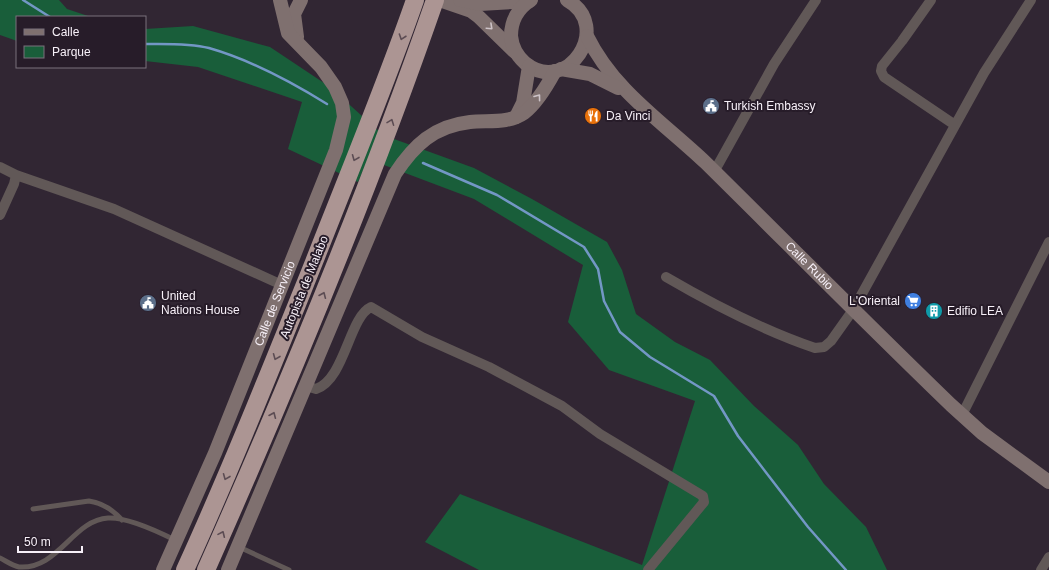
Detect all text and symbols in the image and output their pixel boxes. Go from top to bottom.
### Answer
legend [16,16,146,68]
one-way arrow [485,22,493,30]
text: Calle [52,25,80,39]
one-way arrow [398,33,407,40]
text: Parque [52,45,91,59]
one-way arrow [533,94,540,101]
public building icon: Turkish Embassy [701,96,721,116]
place label: Turkish Embassy [724,99,816,113]
restaurant icon: Da Vinci [583,106,603,126]
place label: Da Vinci [606,109,650,123]
one-way arrow [386,118,394,126]
one-way arrow [352,155,360,162]
street label: Autopista de Malabo [277,233,331,340]
street label: Calle Rubio [783,239,837,293]
street label: Calle de Servicio [251,259,298,348]
place label: United Nations House [161,289,240,317]
supermarket icon: L'Oriental [903,291,923,311]
one-way arrow [319,292,327,299]
public building icon: United Nations House [138,293,158,313]
place label: L'Oriental [849,294,900,308]
building icon: Edifio LEA [924,301,944,321]
place label: Edifio LEA [947,304,1003,318]
one-way arrow [272,353,280,360]
one-way arrow [268,412,276,420]
one-way arrow [223,473,231,480]
scale bar [18,528,82,554]
one-way arrow [217,531,225,538]
text: 50 m [24,535,51,549]

